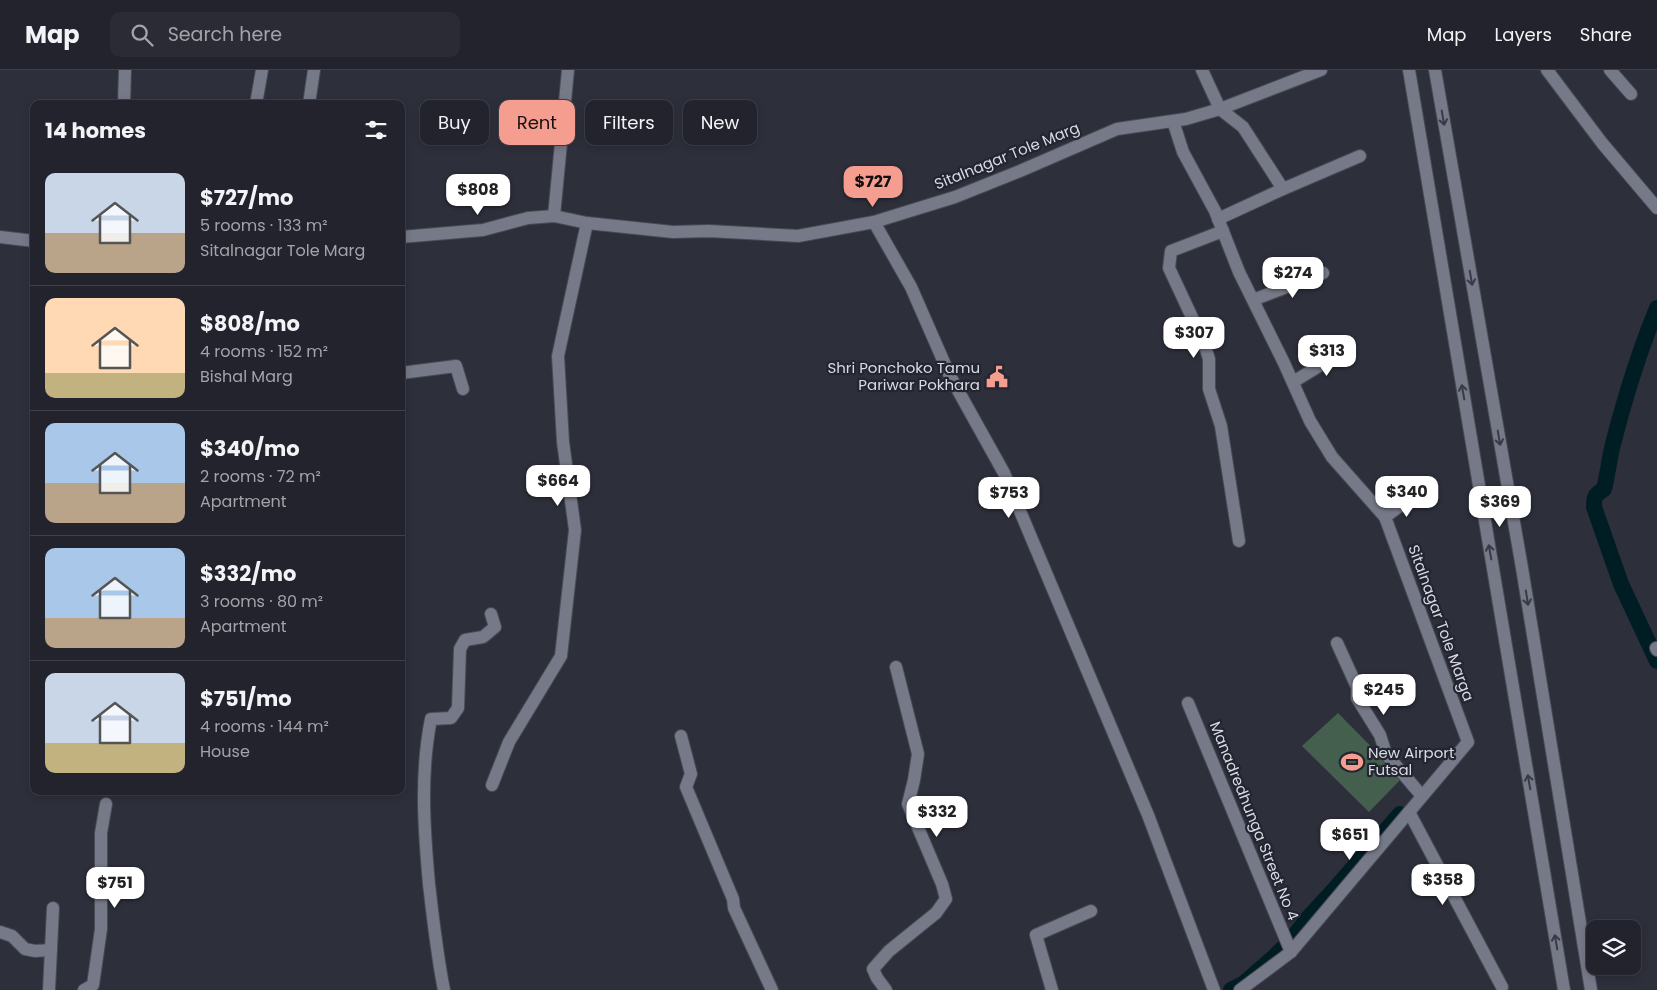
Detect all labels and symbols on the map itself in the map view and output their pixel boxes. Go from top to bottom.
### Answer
one-way arrow [1439,110,1449,126]
street label: Sitalnagar Tole Marg [931,117,1083,194]
pin: $727 [843,166,903,208]
pin: $808 [448,174,508,216]
pin: $274 [1263,256,1323,299]
one-way arrow [1467,270,1477,286]
pin: $307 [1164,316,1224,359]
pin: $313 [1297,334,1357,377]
place label: Shri Ponchoko Tamu Pariwar Pokhara [827,357,980,395]
public building icon: Shri Ponchoko Tamu Pariwar Pokhara [984,364,1010,390]
one-way arrow [1458,385,1468,401]
one-way arrow [1495,430,1505,446]
pin: $664 [528,464,588,507]
pin: $753 [979,476,1039,519]
pin: $340 [1377,476,1437,518]
pin: $369 [1470,486,1530,528]
street label: Sitalnagar Tole Marga [1403,542,1480,704]
one-way arrow [1485,545,1495,561]
one-way arrow [1522,590,1532,606]
pin: $245 [1354,674,1414,716]
street label: Manadredhunga Street No 4 [1205,718,1304,923]
place label: New Airport Futsal [1368,742,1454,780]
sports icon: New Airport Futsal [1339,749,1365,775]
one-way arrow [1524,774,1534,790]
pin: $332 [907,796,967,838]
pin: $651 [1320,818,1380,861]
pin: $358 [1413,864,1473,906]
pin: $751 [85,866,145,909]
one-way arrow [1551,934,1561,950]

